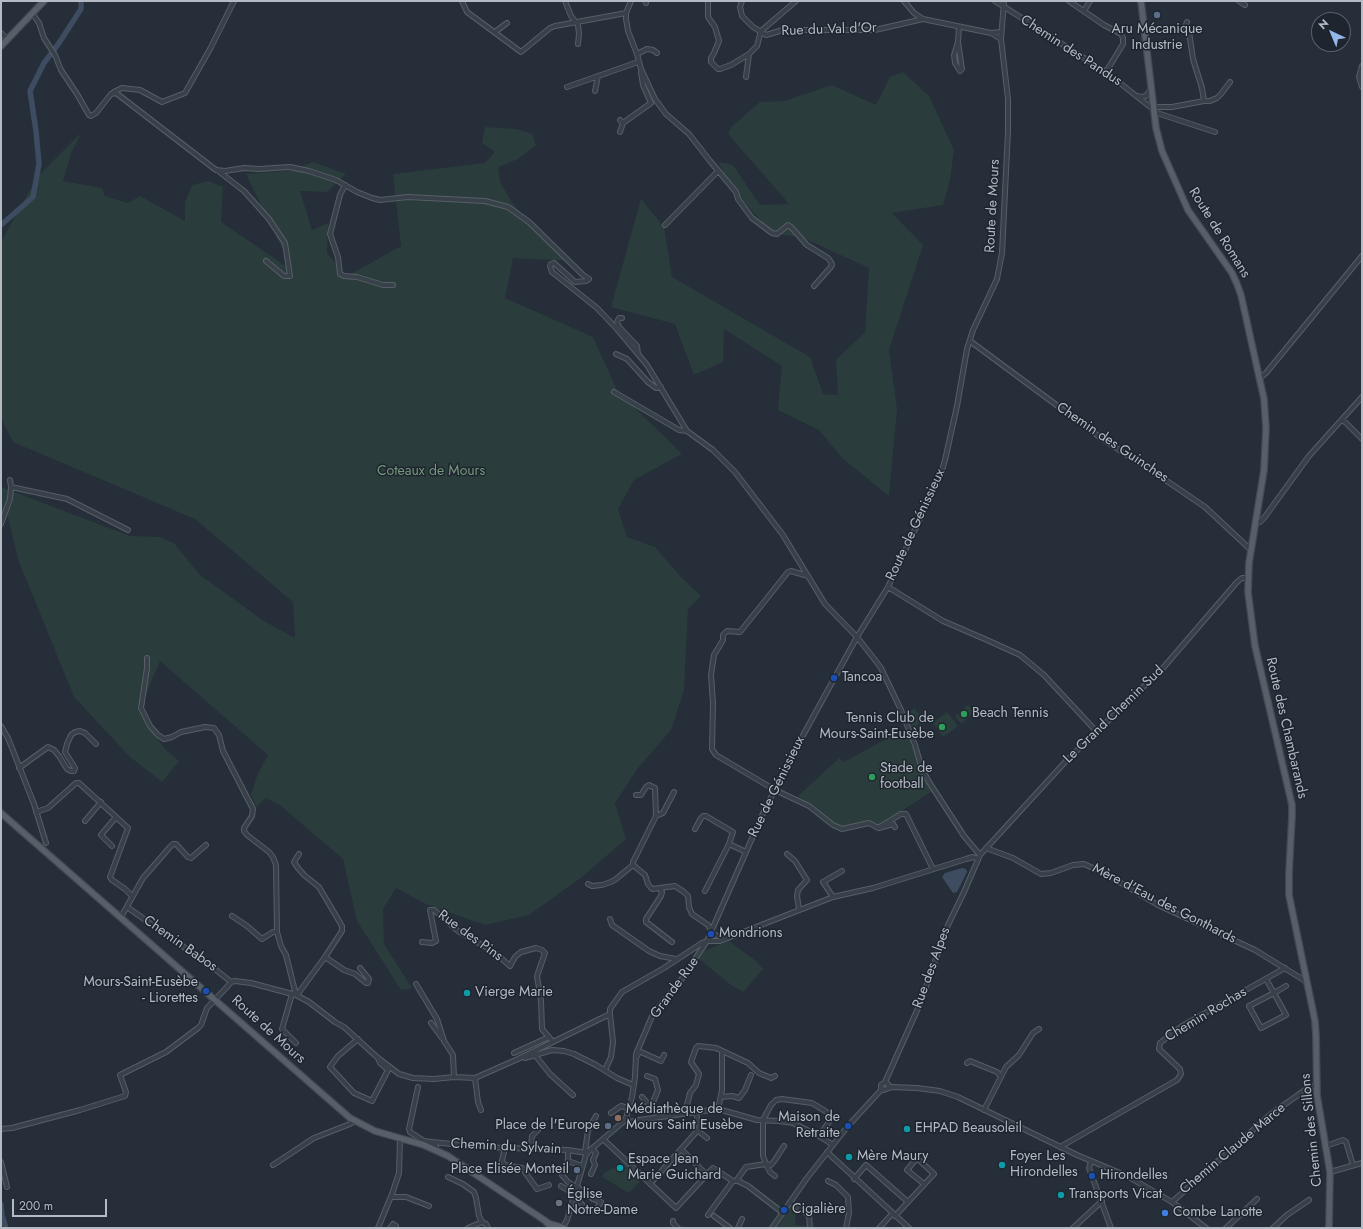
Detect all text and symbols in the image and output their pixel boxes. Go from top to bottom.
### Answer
marker: Aru Mécanique Industrie [1152,10,1162,20]
street label: Chemin des Pandus [1017,12,1125,90]
north arrow [1311,12,1351,52]
text: N [1315,15,1332,33]
street label: Rue du Val d'Or [781,20,877,40]
place label: Aru Mécanique Industrie [1111,22,1203,54]
street label: Route de Mours [982,159,1004,253]
street label: Route de Romans [1185,185,1253,281]
street label: Chemin des Guinches [1053,399,1171,487]
park label: Coteaux de Mours [377,464,485,480]
street label: Route de Génissieux [883,466,949,584]
street label: Route des Chambarands [1262,656,1310,800]
street label: Le Grand Chemin Sud [1060,663,1168,767]
place label: Tancoa [842,670,882,686]
marker: Tancoa [829,673,839,683]
place label: Beach Tennis [972,706,1048,722]
marker: Beach Tennis [959,709,969,719]
place label: Tennis Club de Mours-Saint-Eusèbe [819,711,934,744]
marker: Tennis Club de Mours-Saint-Eusèbe [937,722,947,732]
street label: Rue de Génissieux [745,734,809,840]
place label: Stade de football [880,761,932,794]
marker: Stade de football [867,772,877,782]
street label: Mère d'Eau des Gonthards [1089,860,1239,948]
street label: Rue des Pins [434,907,506,965]
street label: Chemin Babos [140,912,220,976]
street label: Rue des Alpes [910,925,954,1011]
place label: Mondrions [719,926,782,942]
marker: Mondrions [706,929,716,939]
street label: Grande Rue [647,954,703,1022]
place label: Mours-Saint-Eusèbe - Liorettes [83,975,198,1008]
street label: Chemin Rochas [1162,984,1250,1046]
place label: Vierge Marie [475,985,553,1001]
marker: Mours-Saint-Eusèbe - Liorettes [201,986,211,996]
marker: Vierge Marie [462,988,472,998]
street label: Route de Mours [228,992,308,1068]
street label: Chemin des Sillons [1298,1073,1326,1187]
street label: Chemin Claude Marce [1177,1100,1289,1198]
place label: Médiathèque de Mours Saint Eusèbe [626,1102,743,1134]
place label: Maison de Retraite [778,1110,840,1142]
marker: Médiathèque de Mours Saint Eusèbe [613,1113,623,1123]
place label: Place de l'Europe [495,1118,600,1134]
marker: Place de l'Europe [603,1121,613,1131]
marker: Maison de Retraite [843,1121,853,1131]
place label: EHPAD Beausoleil [915,1121,1022,1137]
marker: EHPAD Beausoleil [902,1124,912,1134]
street label: Chemin du Sylvain [450,1136,562,1158]
place label: Mère Maury [857,1149,928,1165]
place label: Foyer Les Hirondelles [1010,1149,1078,1182]
place label: Espace Jean Marie Guichard [628,1152,721,1184]
marker: Mère Maury [844,1152,854,1162]
marker: Foyer Les Hirondelles [997,1160,1007,1170]
place label: Place Elisée Monteil [451,1162,569,1178]
marker: Espace Jean Marie Guichard [615,1163,625,1173]
marker: Place Elisée Monteil [572,1165,582,1175]
place label: Hirondelles [1100,1168,1168,1184]
marker: Hirondelles [1087,1171,1097,1181]
place label: Église Notre-Dame [567,1187,638,1220]
place label: Transports Vicat [1069,1187,1162,1203]
marker: Transports Vicat [1056,1190,1066,1200]
scale bar [14,1191,109,1217]
text: 200 m [19,1197,53,1215]
marker: Église Notre-Dame [554,1198,564,1208]
place label: Cigalière [792,1202,846,1218]
marker: Cigalière [779,1205,789,1215]
place label: Combe Lanotte [1173,1205,1263,1221]
marker: Combe Lanotte [1160,1208,1170,1218]

